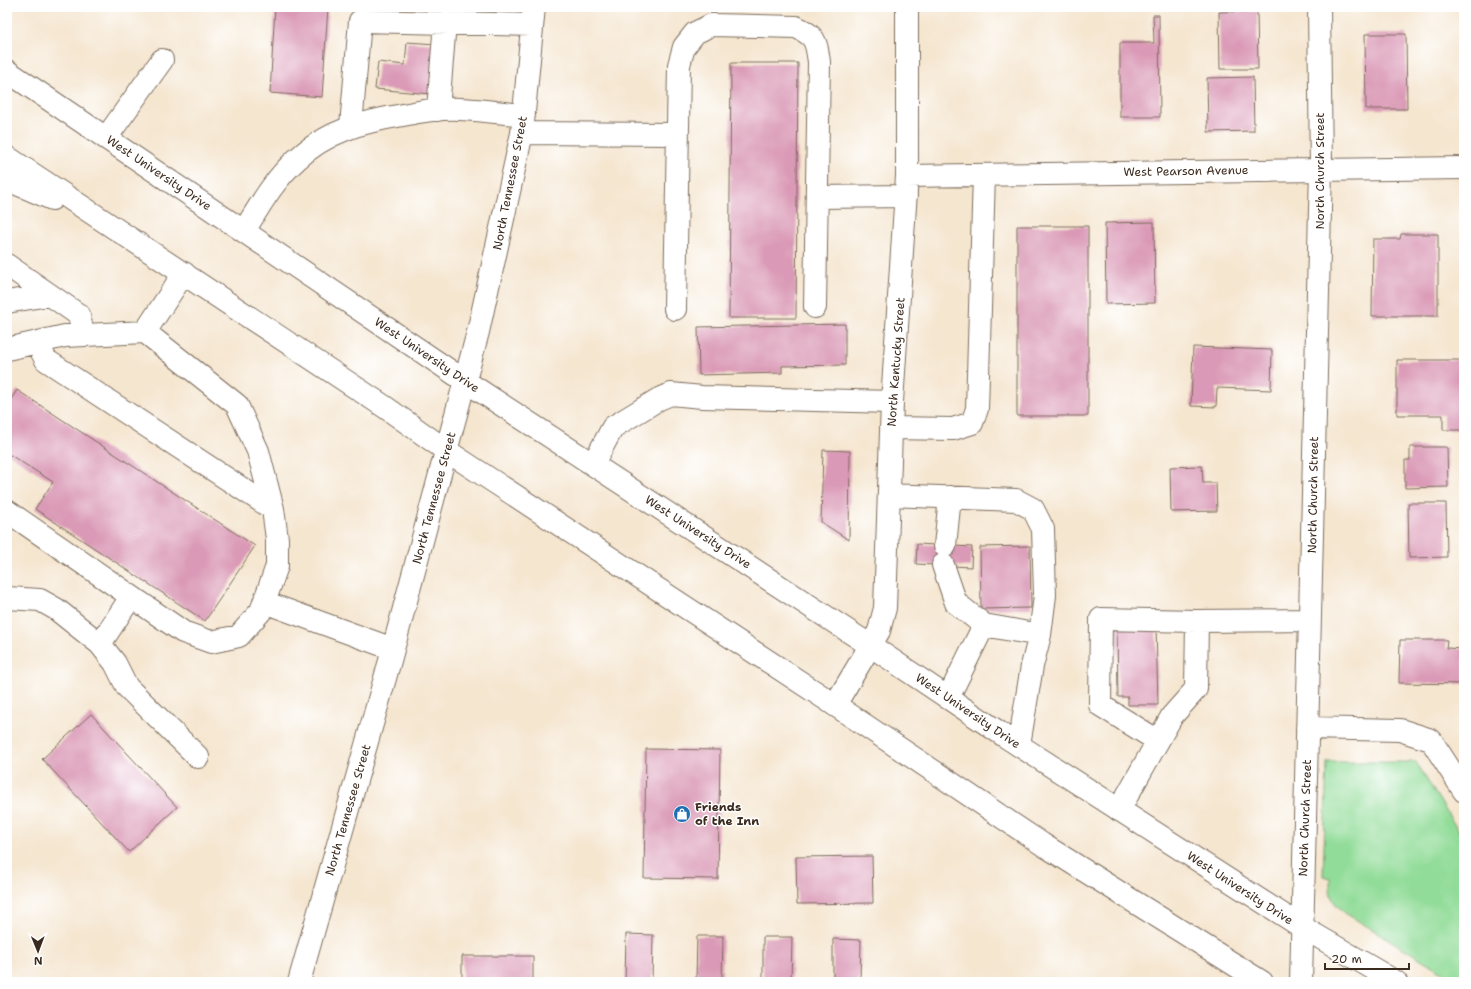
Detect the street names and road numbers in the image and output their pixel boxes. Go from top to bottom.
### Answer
street label: North Church Street [1312,112,1328,230]
street label: North Tennessee Street [489,115,531,251]
street label: West University Drive [103,132,215,214]
street label: West Pearson Avenue [1123,162,1249,180]
street label: North Kentucky Street [883,297,909,427]
street label: West University Drive [371,314,483,396]
street label: North Tennessee Street [409,430,459,566]
street label: North Church Street [1304,436,1322,554]
street label: West University Drive [642,492,754,572]
street label: West University Drive [912,670,1024,752]
street label: North Tennessee Street [322,742,374,878]
street label: North Church Street [1295,759,1315,877]
street label: West University Drive [1184,848,1296,928]

